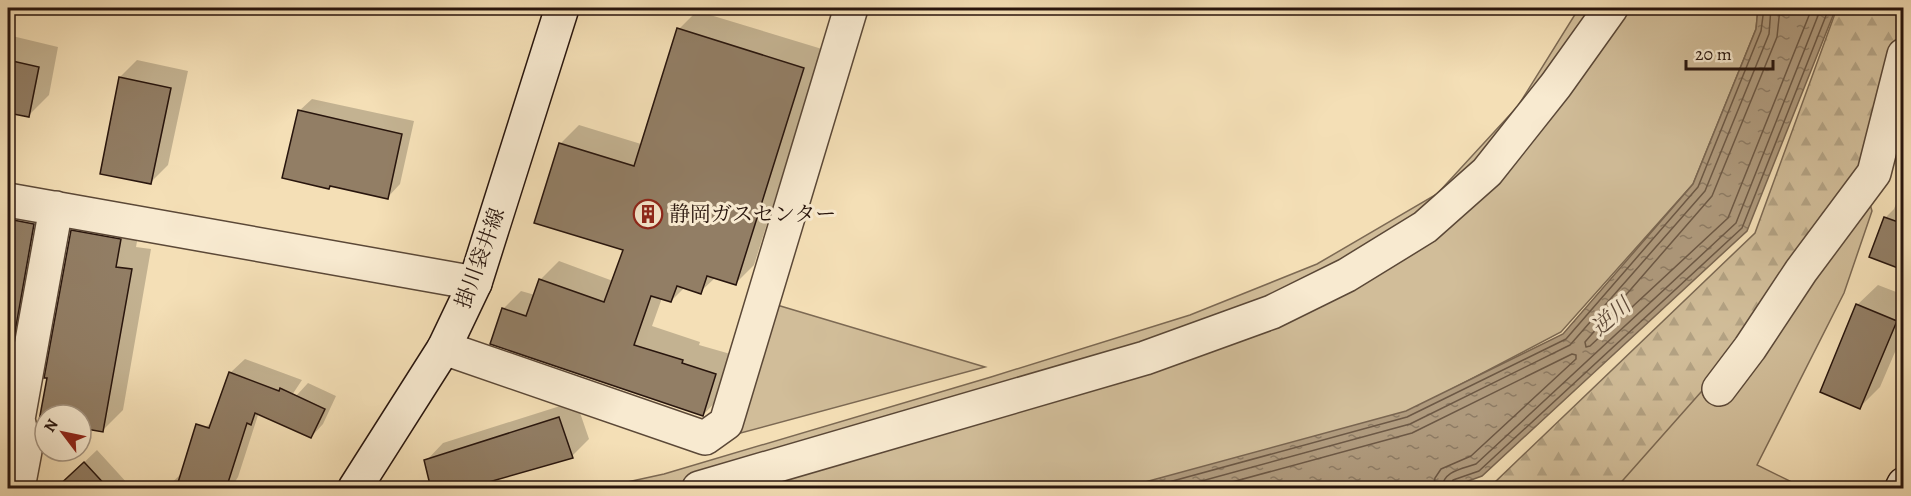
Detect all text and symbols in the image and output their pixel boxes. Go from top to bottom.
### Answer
scale bar [1686,33,1773,71]
text: 20 m [1695,42,1732,66]
building icon: 静岡ガスセンター [632,198,664,230]
place label: 静岡ガスセンター [669,200,836,228]
street label: 掛川袋井線 [449,204,511,312]
water label: 逆川 [1585,290,1639,343]
north arrow [33,403,93,463]
text: N [39,415,64,436]

